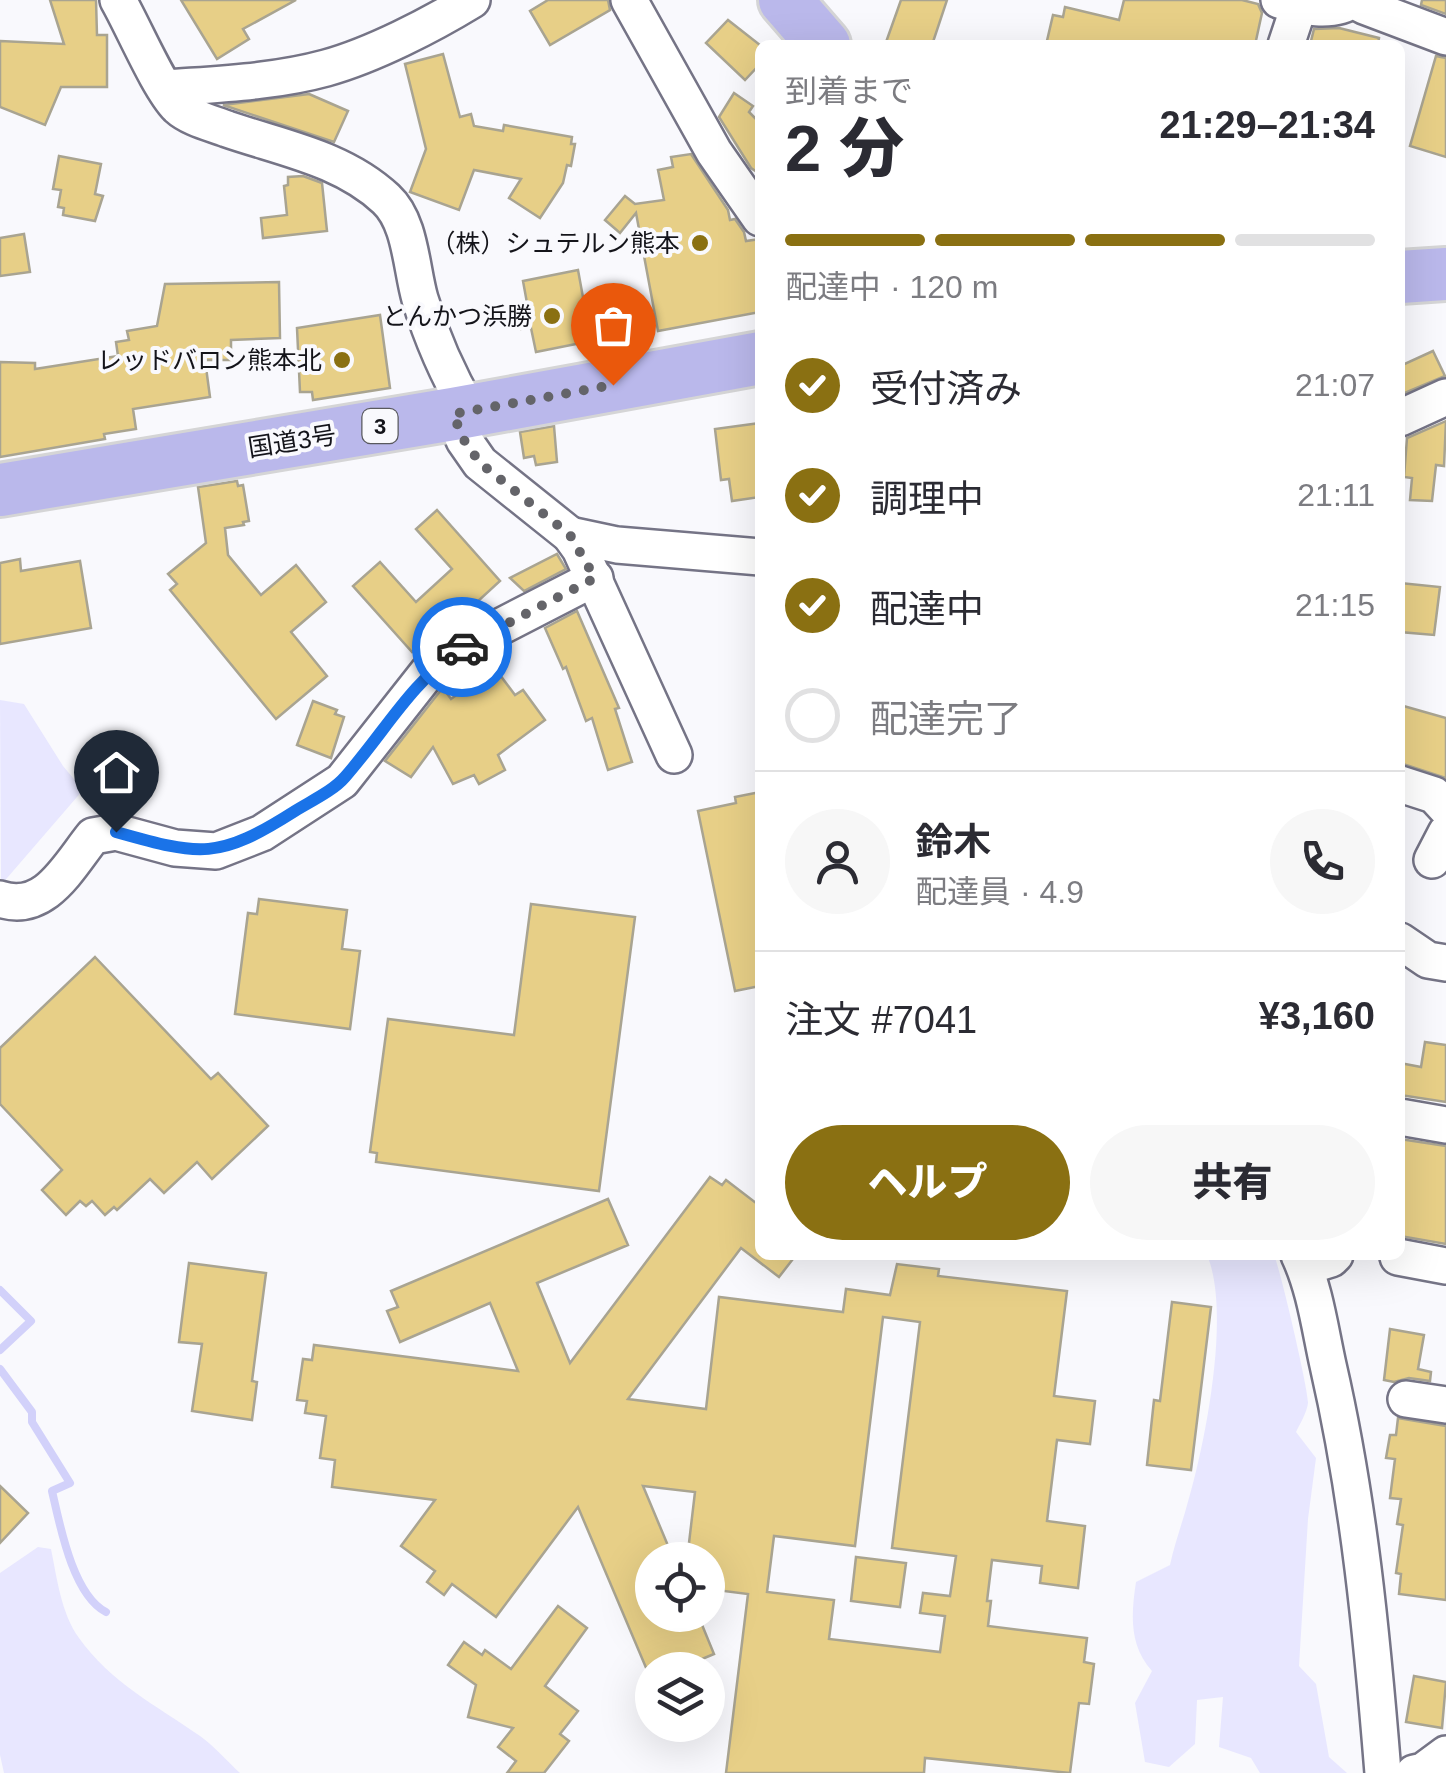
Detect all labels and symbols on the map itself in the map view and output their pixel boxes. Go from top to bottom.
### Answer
place label: （株）シュテルン熊本 [430,229,680,257]
marker: （株）シュテルン熊本 [689,232,711,254]
pin [571,283,656,386]
place label: とんかつ浜勝 [382,302,532,330]
marker: とんかつ浜勝 [541,305,563,327]
place label: レッドバロン熊本北 [97,346,322,374]
marker: レッドバロン熊本北 [331,349,353,371]
road number: 3 [362,409,398,443]
street label: 国道3号 [246,420,338,462]
courier [412,597,512,697]
pin [74,730,159,833]

